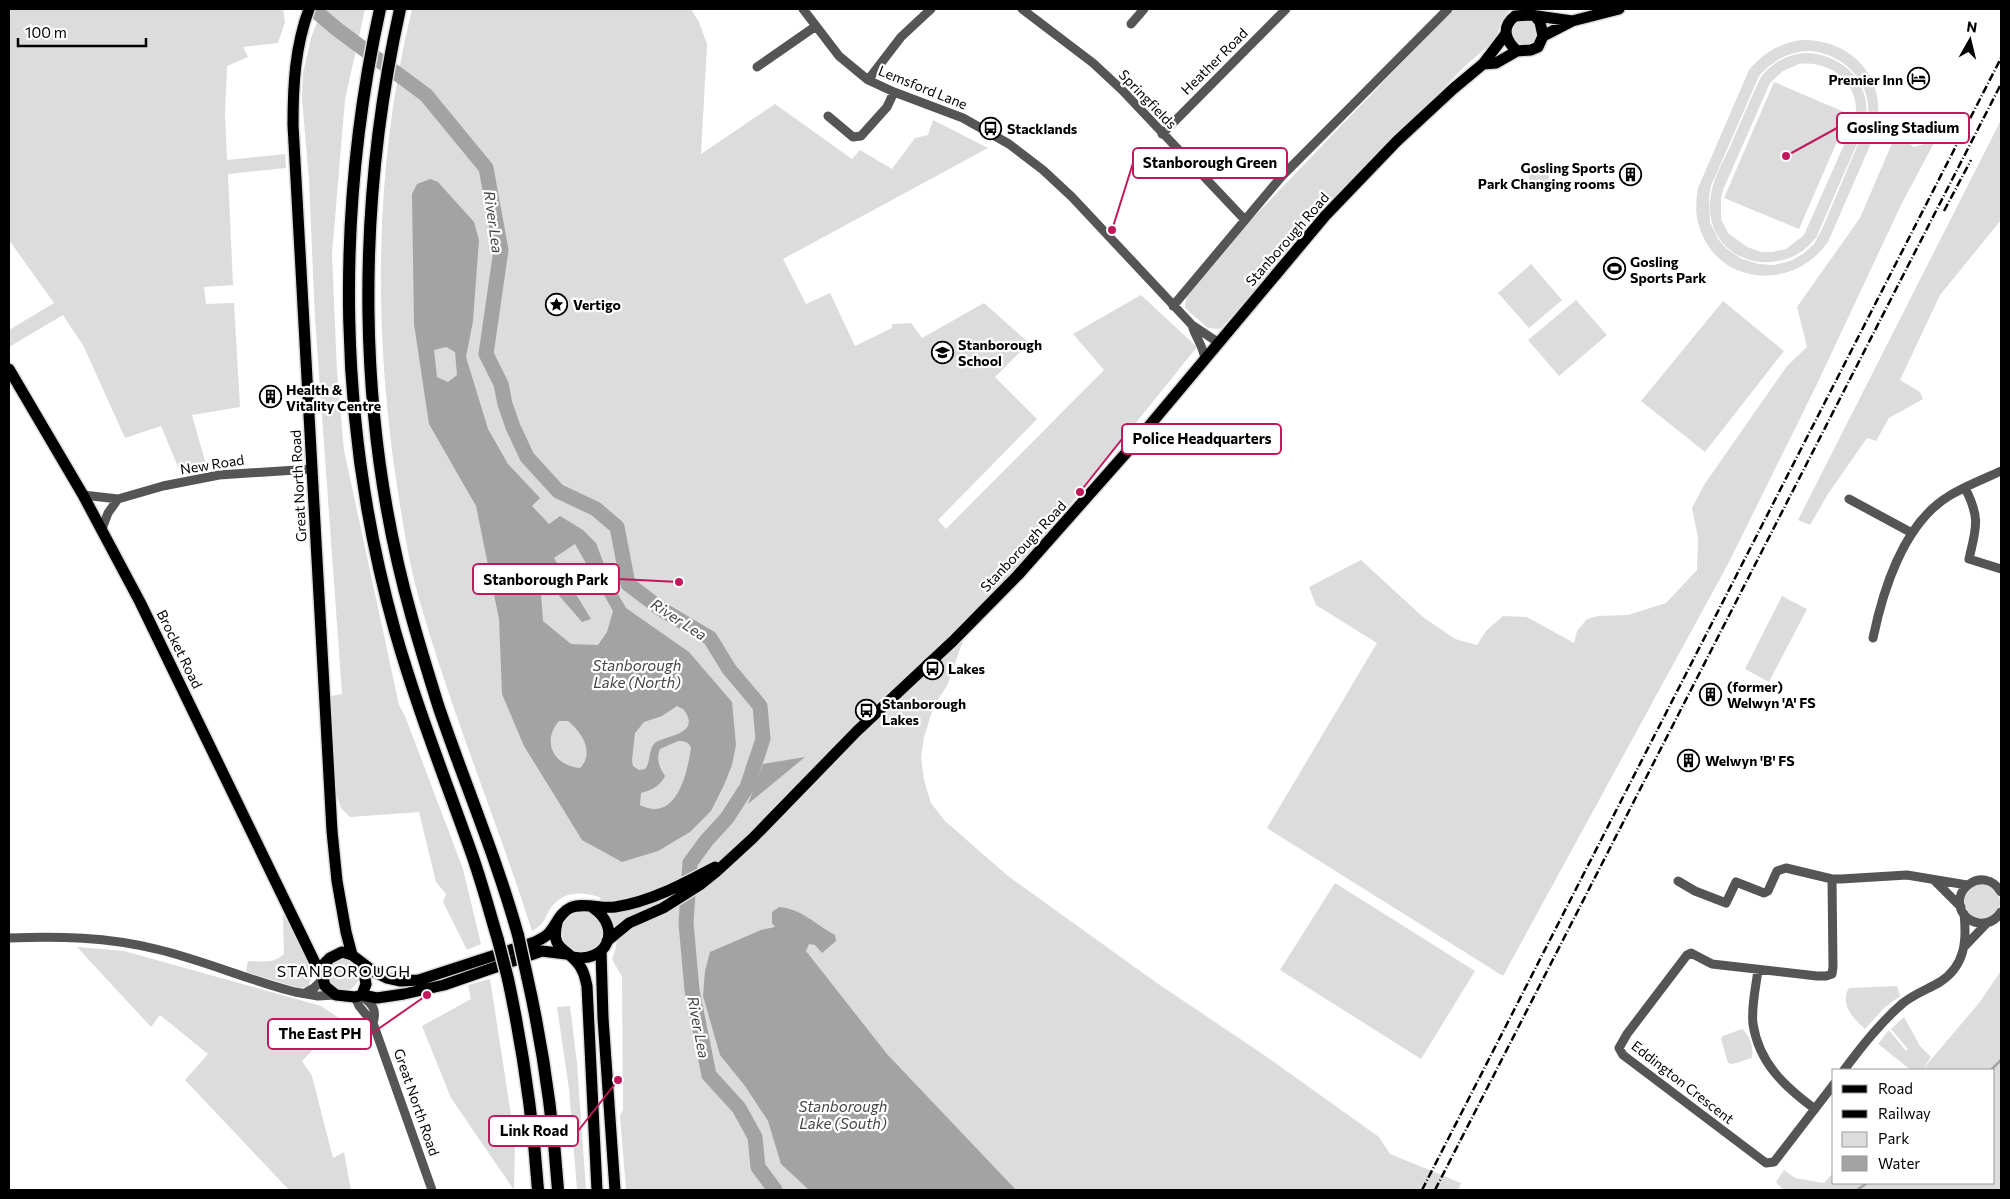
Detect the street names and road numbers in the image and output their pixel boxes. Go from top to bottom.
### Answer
street label: Heather Road [1177,24,1251,98]
street label: Lemsford Lane [876,61,970,113]
street label: Springfields [1116,66,1180,132]
street label: Stanborough Road [1242,189,1332,289]
street label: Great North Road [287,429,309,543]
street label: New Road [179,451,245,477]
street label: Stanborough Road [976,497,1070,595]
street label: Brocket Road [154,607,206,691]
street label: Eddington Crescent [1628,1037,1738,1127]
street label: Great North Road [391,1046,443,1158]

